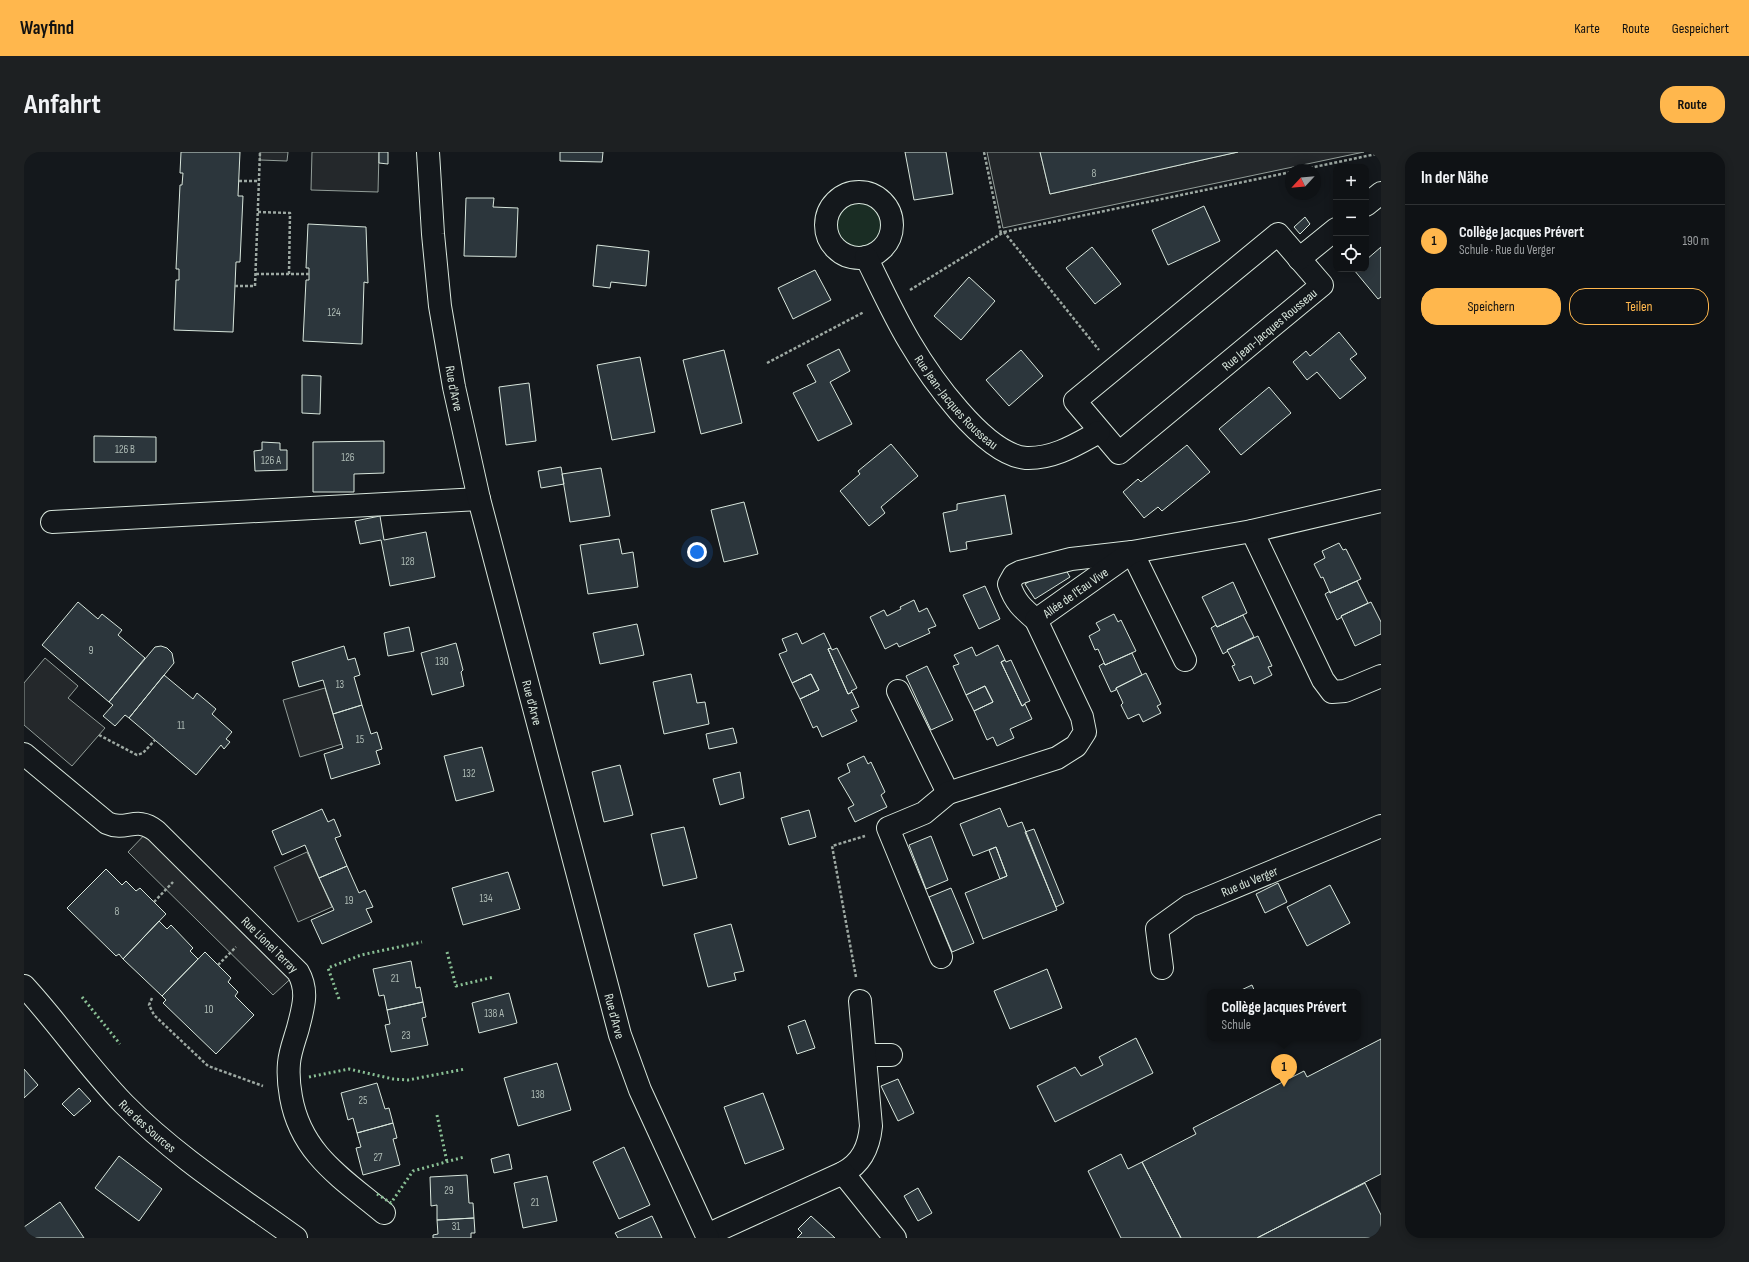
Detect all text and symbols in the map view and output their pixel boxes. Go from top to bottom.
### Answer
text: Wayfind [20,17,74,40]
text: Karte [1574,20,1600,37]
text: Route [1622,20,1650,37]
text: Gespeichert [1672,20,1729,37]
button: Route [1660,86,1725,123]
text: Anfahrt [24,88,101,121]
north arrow [1285,164,1321,200]
map controls [1333,164,1369,272]
button: + [1333,164,1369,200]
house number: 8 [1092,167,1097,180]
text: In der Nähe [1421,168,1488,188]
button: − [1333,200,1369,236]
text: Collège Jacques Prévert [1459,223,1584,242]
text: 1 [1431,233,1437,249]
text: 190 m [1682,233,1709,249]
button: locate [1333,236,1369,272]
text: Schule · Rue du Verger [1459,242,1555,258]
street label: Rue Jean-Jacques Rousseau [1219,285,1320,374]
button: Speichern [1421,288,1561,325]
button: Teilen [1569,288,1709,325]
house number: 124 [327,306,341,319]
street label: Rue Jean-Jacques Rousseau [911,352,1001,453]
street label: Rue d'Arve [441,364,466,413]
house number: 126 B [115,443,135,456]
house number: 126 [341,451,355,464]
house number: 126 A [261,454,281,467]
your location [687,542,707,562]
house number: 128 [401,555,415,568]
street label: Allée de l'Eau Vive [1039,564,1112,622]
house number: 9 [89,644,94,657]
house number: 130 [435,655,449,668]
house number: 13 [336,678,345,691]
street label: Rue d'Arve [518,679,545,727]
house number: 11 [177,719,185,732]
house number: 15 [356,733,364,746]
house number: 132 [462,767,476,780]
street label: Rue du Verger [1219,863,1281,901]
house number: 134 [479,892,493,905]
house number: 19 [345,894,353,907]
house number: 8 [115,905,120,918]
street label: Rue Lionel Terray [238,913,301,977]
house number: 21 [391,972,399,985]
popup [1207,989,1361,1041]
street label: Rue d'Arve [600,992,628,1041]
text: Collège Jacques Prévert [1222,998,1346,1017]
house number: 10 [205,1003,213,1016]
house number: 138 A [484,1007,504,1020]
text: Schule [1222,1017,1251,1033]
house number: 23 [401,1029,411,1042]
pin: 1 [1271,1054,1297,1087]
house number: 138 [531,1088,545,1101]
house number: 25 [359,1094,367,1107]
street label: Rue des Sources [115,1097,179,1157]
house number: 27 [374,1151,383,1164]
house number: 29 [444,1184,454,1197]
house number: 21 [531,1196,539,1209]
house number: 31 [452,1220,460,1233]

